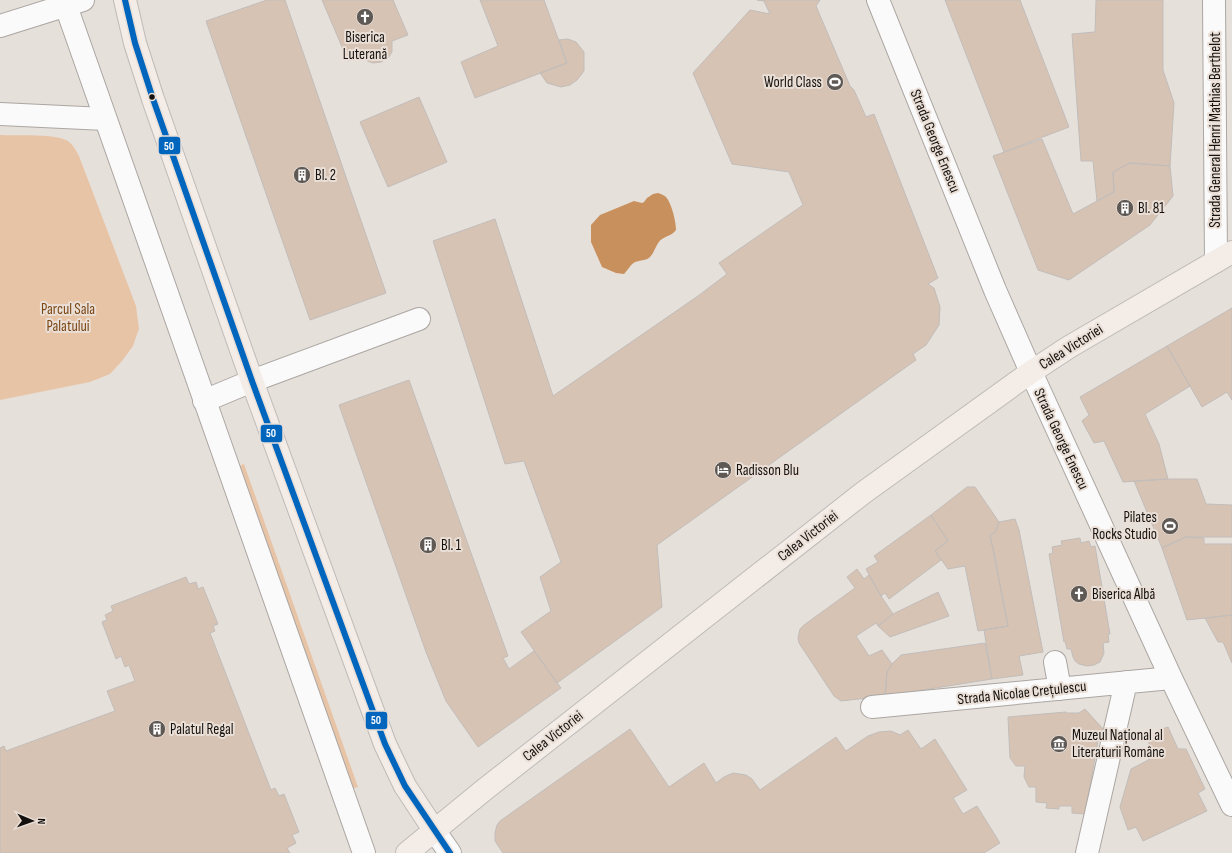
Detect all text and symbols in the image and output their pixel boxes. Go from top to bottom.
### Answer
church icon: Biserica Luterană [355,7,375,27]
place label: Biserica Luterană [343,28,387,64]
street label: Strada General Henri Mathias Berthelot [1206,32,1225,228]
sports icon: World Class [825,72,845,92]
place label: World Class [764,73,822,92]
street label: Strada George Enescu [906,87,964,195]
unlabelled marker [147,92,157,102]
line badge: 50 [158,136,181,155]
text: 50 [164,140,174,153]
building icon: Bl. 2 [292,165,312,185]
place label: Bl. 2 [315,166,336,185]
building icon: Bl. 81 [1115,198,1135,218]
place label: Bl. 81 [1138,199,1165,218]
park label: Parcul Sala Palatului [41,300,95,336]
street label: Calea Victoriei [1036,320,1107,374]
street label: Strada George Enescu [1029,385,1093,493]
line badge: 50 [260,424,283,443]
text: 50 [266,427,276,440]
hotel icon: Radisson Blu [713,460,733,480]
place label: Radisson Blu [736,461,799,480]
street label: Calea Victoriei [774,506,842,566]
place label: Pilates Rocks Studio [1092,508,1157,544]
sports icon: Pilates Rocks Studio [1160,516,1180,536]
building icon: Bl. 1 [418,535,438,555]
place label: Bl. 1 [441,536,462,555]
church icon: Biserica Albă [1069,584,1089,604]
place label: Biserica Albă [1092,585,1156,604]
street label: Strada Nicolae Crețulescu [957,677,1087,709]
street label: Calea Victoriei [519,706,587,766]
line badge: 50 [365,711,388,730]
text: 50 [371,714,381,727]
building icon: Palatul Regal [147,719,167,739]
place label: Palatul Regal [170,720,234,739]
place label: Muzeul Național al Literaturii Române [1072,726,1165,762]
museum icon: Muzeul Național al Literaturii Române [1049,734,1069,754]
north arrow [12,801,52,841]
text: N [35,818,48,825]

